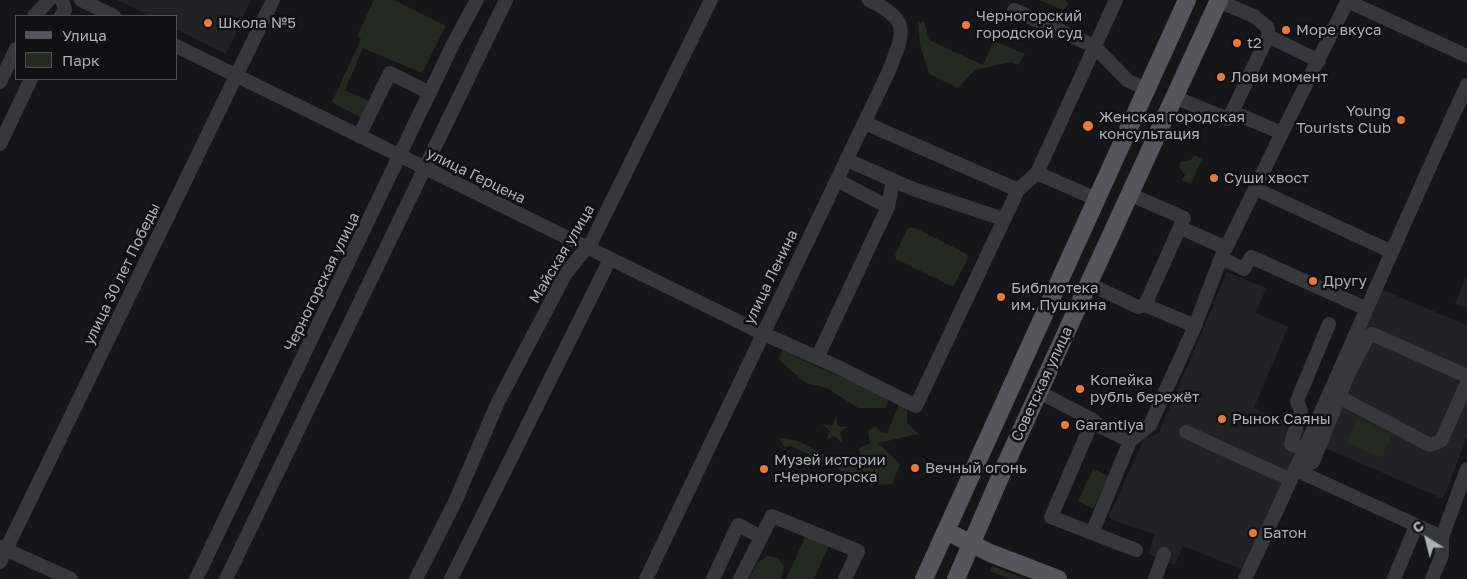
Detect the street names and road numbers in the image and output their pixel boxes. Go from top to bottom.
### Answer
street label: улица Герцена [424,144,528,208]
street label: улица 30 лет Победы [80,200,164,348]
street label: Майская улица [525,201,599,307]
street label: Черногорская улица [280,210,364,354]
street label: улица Ленина [740,227,802,327]
street label: Советская улица [1007,324,1077,444]

